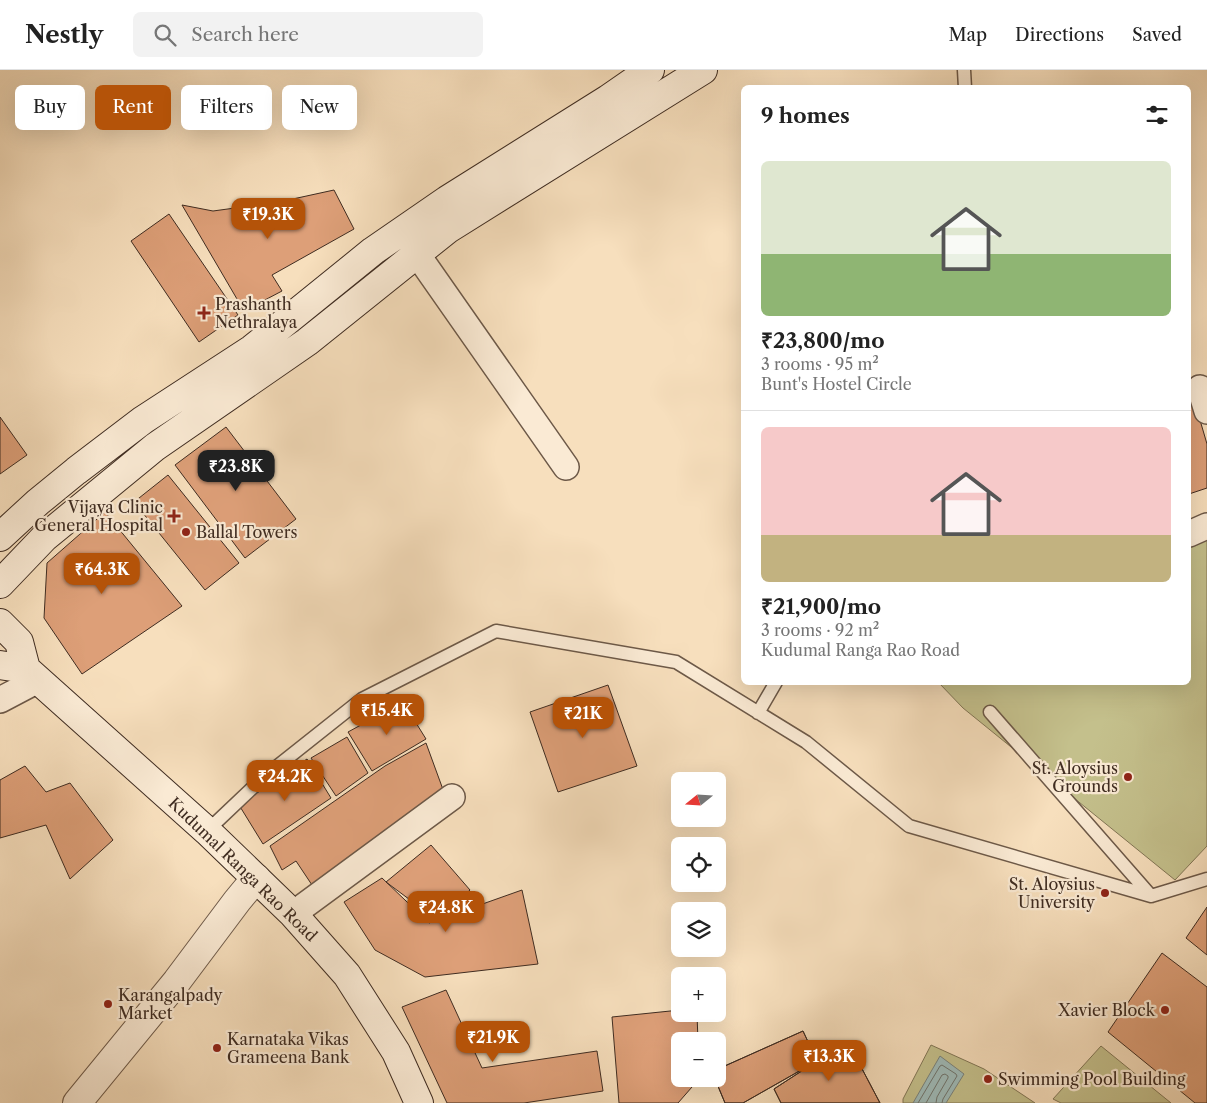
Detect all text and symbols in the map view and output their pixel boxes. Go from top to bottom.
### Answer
search box [133,12,483,57]
text: Nestly [25,20,103,49]
icon: search [151,21,179,49]
text: Search here [191,23,299,46]
text: Map [948,24,987,46]
text: Directions [1015,24,1104,46]
text: Saved [1132,24,1182,46]
chip: Buy [15,85,85,130]
chip: Rent [95,85,171,130]
chip: Filters [181,85,272,130]
chip: New [282,85,357,130]
icon: filters [1143,101,1171,129]
text: 9 homes [761,103,850,128]
icon: home [921,194,1011,284]
pin: ₹19.3K [227,198,309,240]
text: ₹19.3K [242,204,294,224]
place label: Prashanth Nethralaya [215,294,298,332]
marker: Prashanth Nethralaya [197,306,211,320]
text: ₹23,800/mo [761,328,885,353]
text: 3 rooms · 95 m² [761,354,879,374]
text: Bunt's Hostel Circle [761,374,912,394]
pin: ₹23.8K [195,450,277,492]
text: ₹23.8K [209,456,263,476]
icon: home [921,459,1011,549]
place label: Vijaya Clinic General Hospital [34,497,163,535]
marker: Vijaya Clinic General Hospital [167,509,181,523]
place label: Ballal Towers [196,522,297,542]
marker: Ballal Towers [180,526,192,538]
pin: ₹64.3K [61,552,143,595]
text: ₹64.3K [75,559,129,579]
text: ₹21,900/mo [761,594,881,619]
text: 3 rooms · 92 m² [761,620,879,640]
text: Kudumal Ranga Rao Road [761,640,960,660]
pin: ₹15.4K [346,694,428,736]
pin: ₹21K [553,696,613,739]
text: ₹15.4K [361,700,413,720]
text: ₹21K [564,703,602,723]
place label: St. Aloysius Grounds [1032,758,1118,796]
pin: ₹24.2K [244,760,326,802]
text: ₹24.2K [258,766,312,786]
marker: St. Aloysius Grounds [1122,771,1134,783]
north arrow [671,772,726,828]
map controls [671,772,726,1087]
street label: Kudumal Ranga Rao Road [164,793,322,946]
button: locate [671,837,726,892]
place label: St. Aloysius University [1009,874,1096,912]
marker: St. Aloysius University [1099,887,1111,899]
pin: ₹24.8K [405,890,487,933]
text: ₹24.8K [418,897,474,917]
button: layers [671,902,726,957]
button: + [671,967,726,1022]
place label: Karangalpady Market [118,985,223,1023]
marker: Karangalpady Market [102,998,114,1010]
place label: Xavier Block [1057,1000,1156,1020]
marker: Xavier Block [1159,1004,1171,1016]
pin: ₹21.9K [452,1020,534,1063]
text: ₹21.9K [467,1027,519,1047]
place label: Karnataka Vikas Grameena Bank [227,1029,350,1067]
button: − [671,1032,726,1087]
pin: ₹13.3K [788,1040,870,1082]
marker: Karnataka Vikas Grameena Bank [211,1042,223,1054]
text: ₹13.3K [803,1046,855,1066]
place label: Swimming Pool Building [998,1069,1186,1089]
marker: Swimming Pool Building [982,1073,994,1085]

